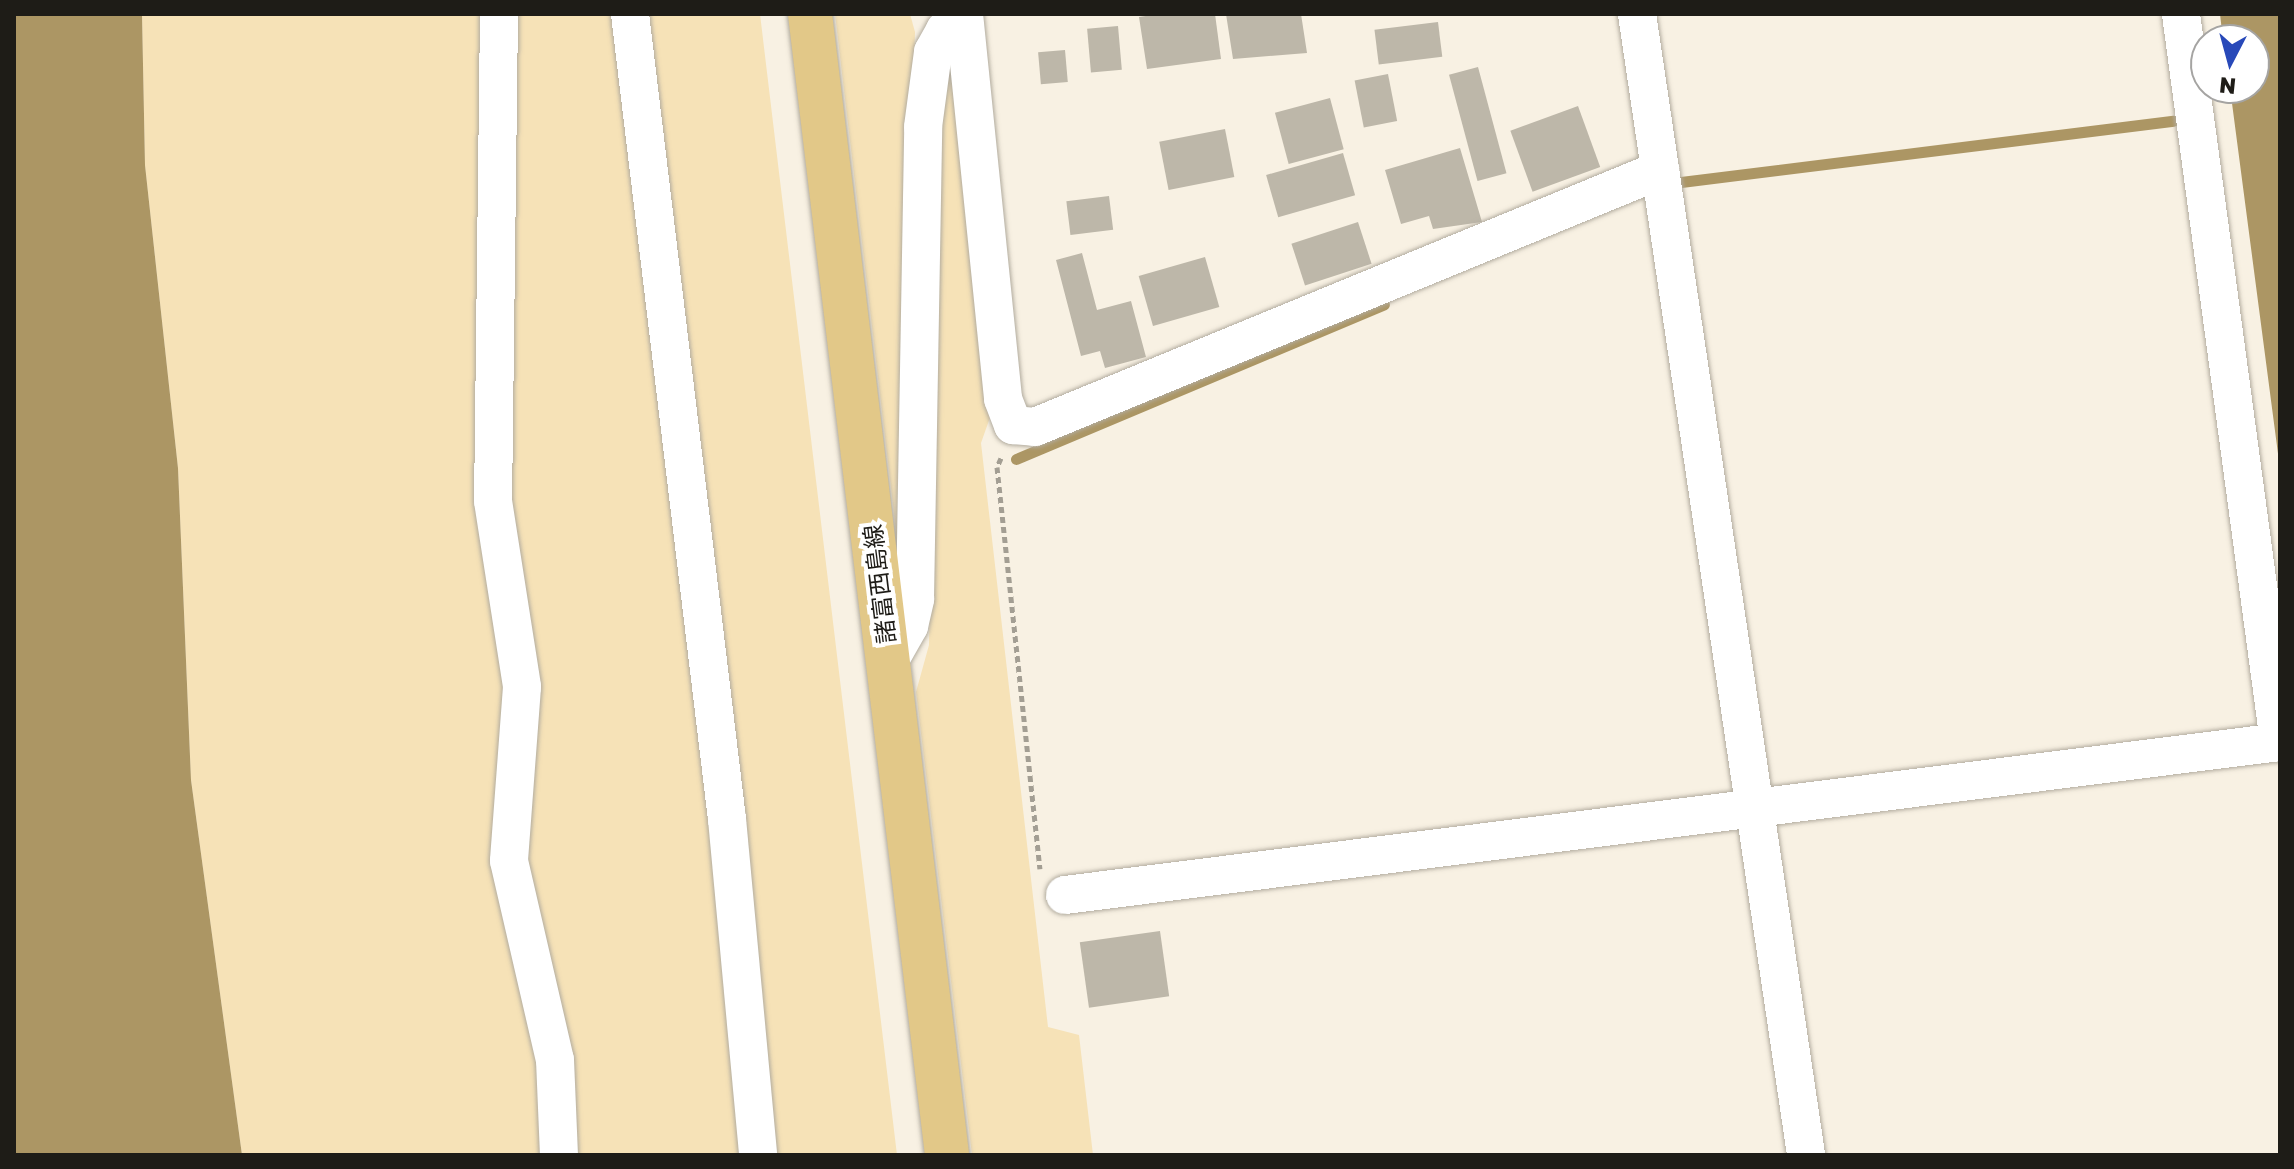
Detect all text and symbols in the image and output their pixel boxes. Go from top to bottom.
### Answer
north arrow [2190,24,2270,104]
text: N [2218,72,2237,101]
street label: 諸富西島線 [857,523,901,645]

